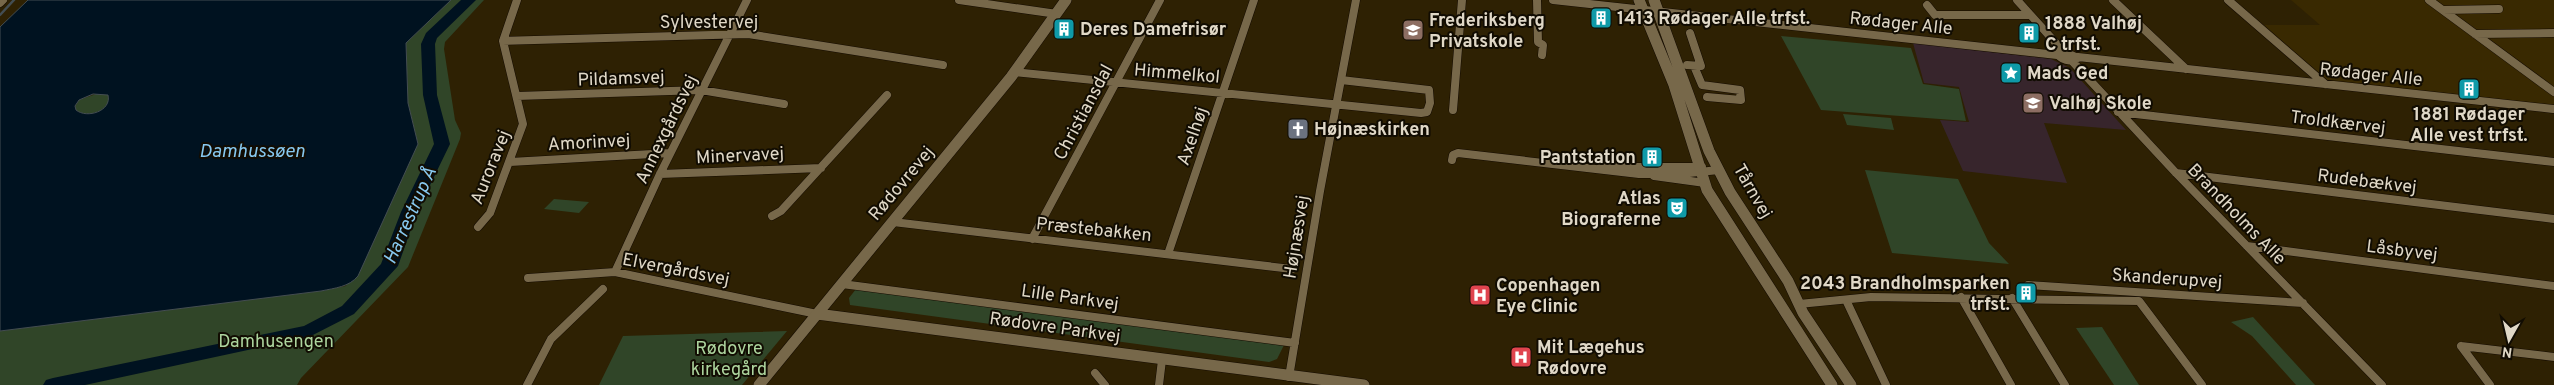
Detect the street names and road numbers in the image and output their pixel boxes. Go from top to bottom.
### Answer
street label: Rødager Alle [1848,8,1953,41]
street label: Sylvestervej [660,12,758,35]
street label: Himmelkol [1133,59,1221,90]
street label: Rødager Alle [2318,59,2423,92]
street label: Christiansdal [1049,61,1119,165]
street label: Pildamsvej [577,66,665,93]
street label: Annexgårdsvej [631,71,704,188]
street label: Axelhøj [1173,104,1214,169]
street label: Troldkærvej [2289,106,2387,141]
street label: Auroravej [466,127,517,208]
street label: Amorinvej [547,130,631,157]
street label: Rødovrevej [864,142,940,226]
street label: Minervavej [695,143,785,170]
street label: Brandholms Alle [2182,159,2290,271]
street label: Tårnvej [1727,160,1777,223]
street label: Rudebækvej [2316,165,2418,200]
street label: Højnæsvej [1280,194,1315,281]
street label: Præstebakken [1035,213,1153,248]
street label: Låsbyvej [2365,236,2439,267]
street label: Elvergårdsvej [620,249,731,292]
street label: Skanderupvej [2111,264,2223,295]
street label: Lille Parkvej [1020,280,1120,317]
street label: Rødovre Parkvej [988,308,1122,349]

